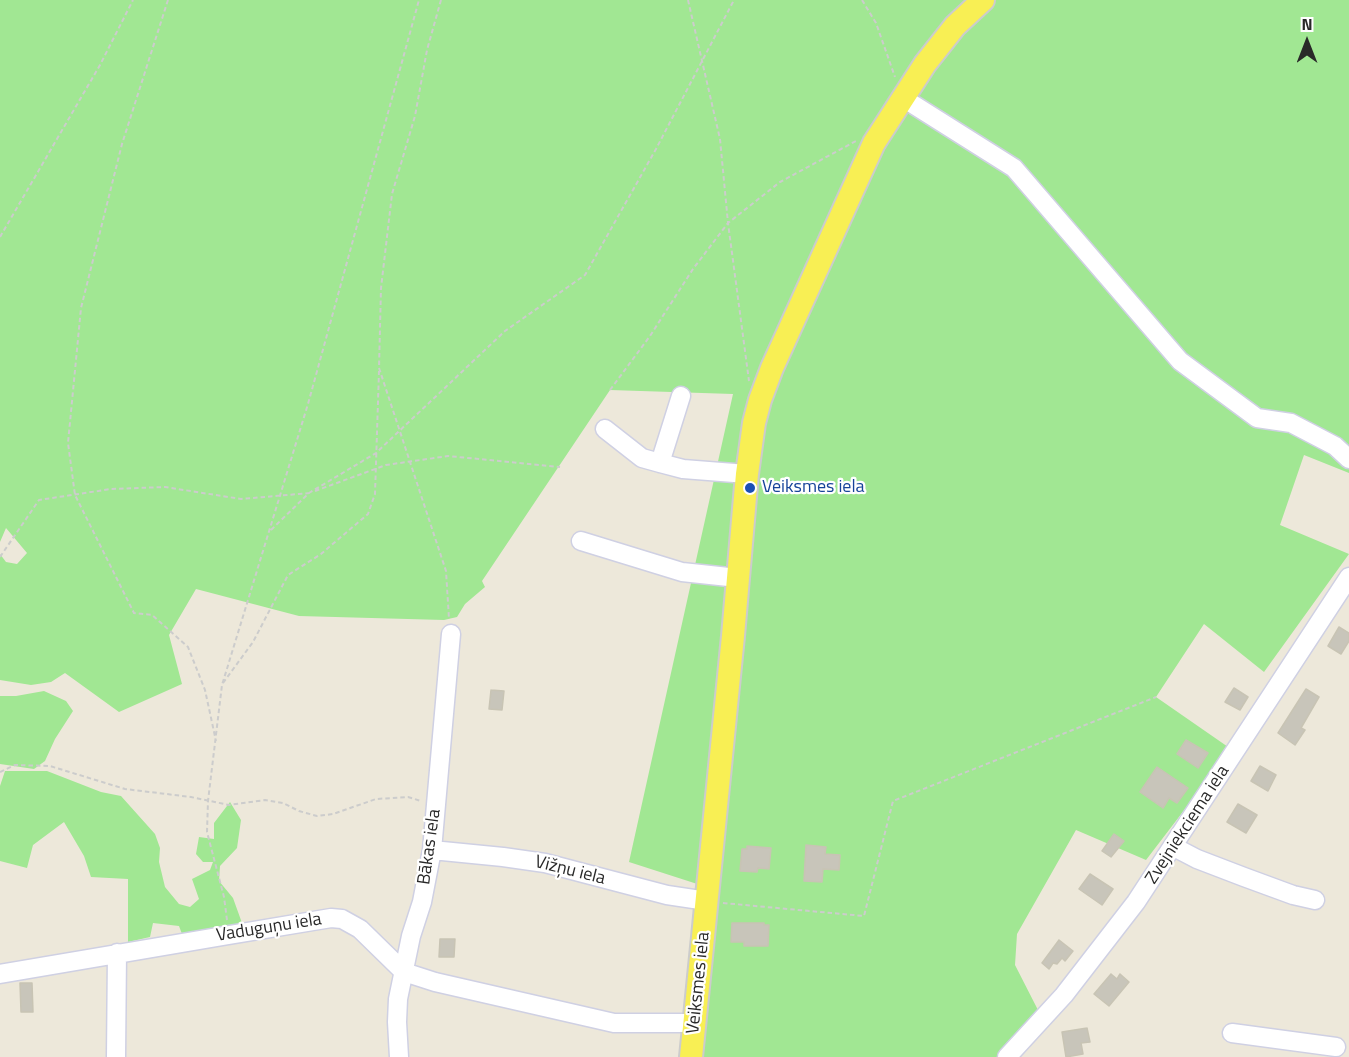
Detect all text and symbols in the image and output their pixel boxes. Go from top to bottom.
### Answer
north arrow [1277,12,1337,72]
text: N [1301,12,1313,36]
place label: Veiksmes iela [762,477,865,499]
marker: Veiksmes iela [743,481,757,495]
street label: Zvejniekciema iela [1142,762,1234,888]
street label: Bākas iela [414,808,446,886]
street label: Vižņu iela [532,852,608,890]
street label: Vaduguņu iela [215,909,323,947]
street label: Veiksmes iela [683,931,715,1035]

